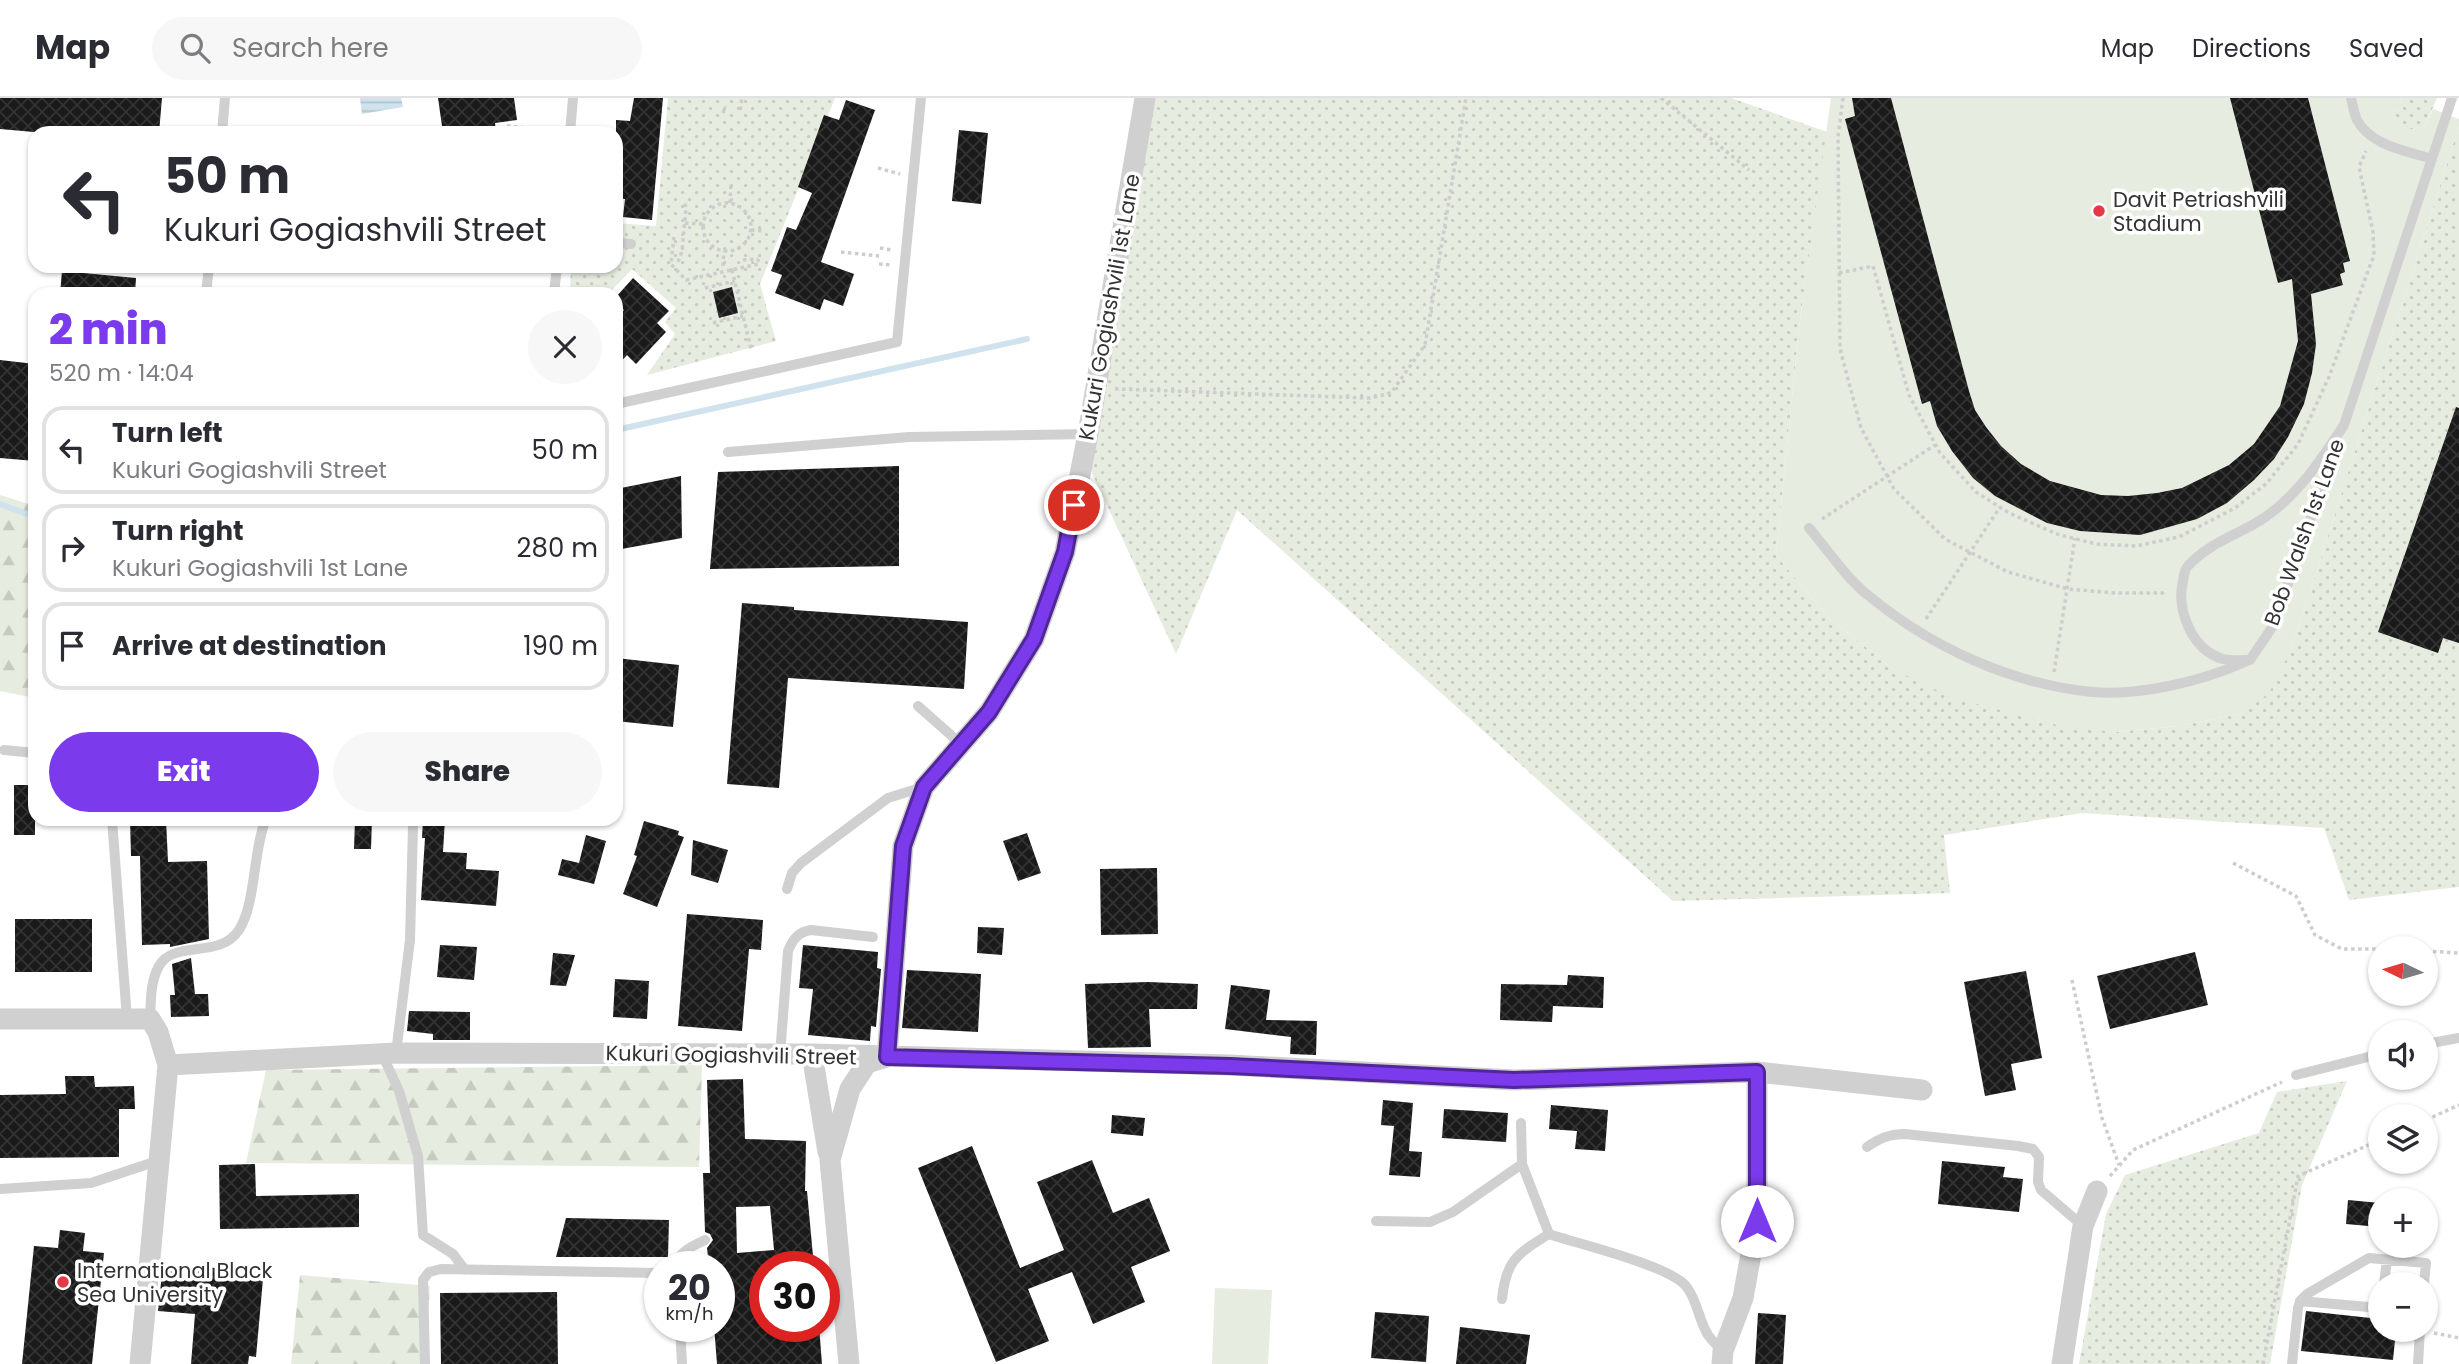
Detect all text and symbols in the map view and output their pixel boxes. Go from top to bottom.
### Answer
search box [152,17,642,80]
text: Map [35,24,110,71]
icon: search [176,29,214,67]
text: Search here [232,30,389,66]
text: Map [2101,32,2154,65]
text: Directions [2192,32,2311,65]
text: Saved [2349,32,2424,65]
text: 50 m [164,142,290,210]
icon: left [49,154,140,245]
street label: Kukuri Gogiashvili 1st Lane [1071,171,1147,443]
place label: Davit Petriashvili Stadium [2113,185,2284,238]
marker: Davit Petriashvili Stadium [2091,203,2107,219]
text: Kukuri Gogiashvili Street [164,207,546,252]
text: 2 min [49,300,167,359]
button: close [528,310,602,384]
text: 520 m · 14:04 [49,357,194,389]
text: Turn left [112,415,223,451]
icon: left [53,431,91,469]
text: 50 m [532,432,598,468]
street label: Bob Walsh 1st Lane [2257,435,2351,629]
text: Kukuri Gogiashvili Street [112,454,387,486]
pin [1044,475,1104,535]
icon: arrive [1055,486,1093,524]
text: Turn right [112,513,244,549]
icon: right [53,529,91,567]
text: 280 m [517,530,598,566]
text: Kukuri Gogiashvili 1st Lane [112,552,408,584]
icon: arrive [53,627,91,665]
text: Arrive at destination [112,628,387,664]
text: 190 m [523,628,598,664]
button: Exit [49,732,319,812]
button: Share [333,732,602,812]
north arrow [2368,936,2438,1006]
map controls [2368,936,2438,1342]
button: sound [2368,1020,2438,1090]
street label: Kukuri Gogiashvili Street [605,1038,857,1072]
button: layers [2368,1104,2438,1174]
position arrow [1720,1184,1794,1258]
button: + [2368,1188,2438,1258]
speed limit sign: 30 [749,1251,840,1342]
place label: International Black Sea University [77,1256,272,1309]
text: 20 [668,1263,711,1312]
button: − [2368,1272,2438,1342]
marker: International Black Sea University [55,1274,71,1290]
text: km/h [666,1301,713,1326]

